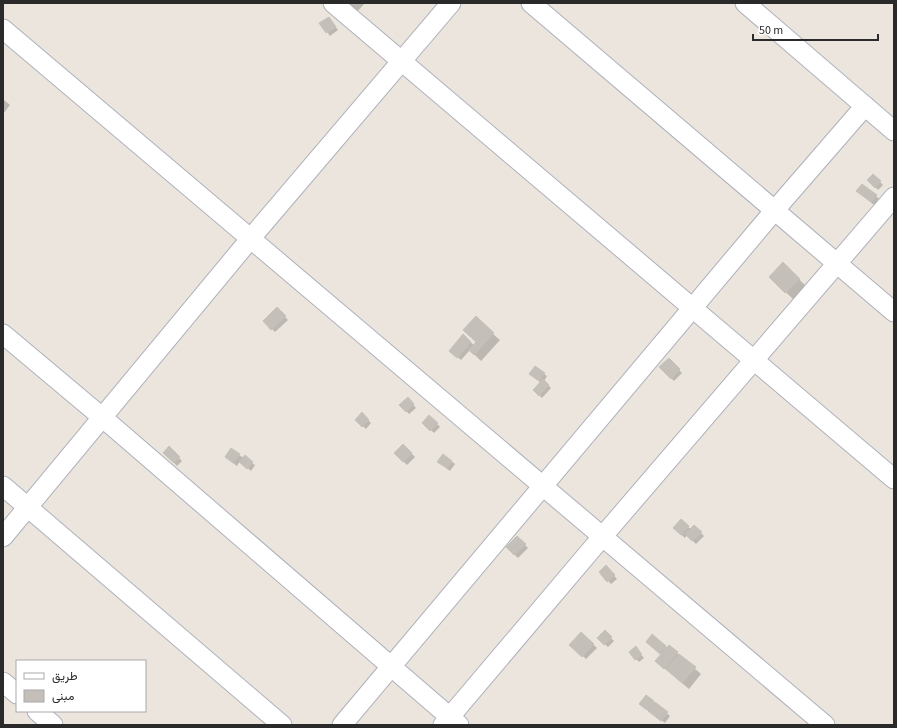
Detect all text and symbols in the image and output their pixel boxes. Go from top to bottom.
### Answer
scale bar [753,16,878,42]
text: 50 m [759,22,783,39]
legend [16,660,146,712]
text: طريق [52,668,78,685]
text: مبنى [52,688,74,705]

